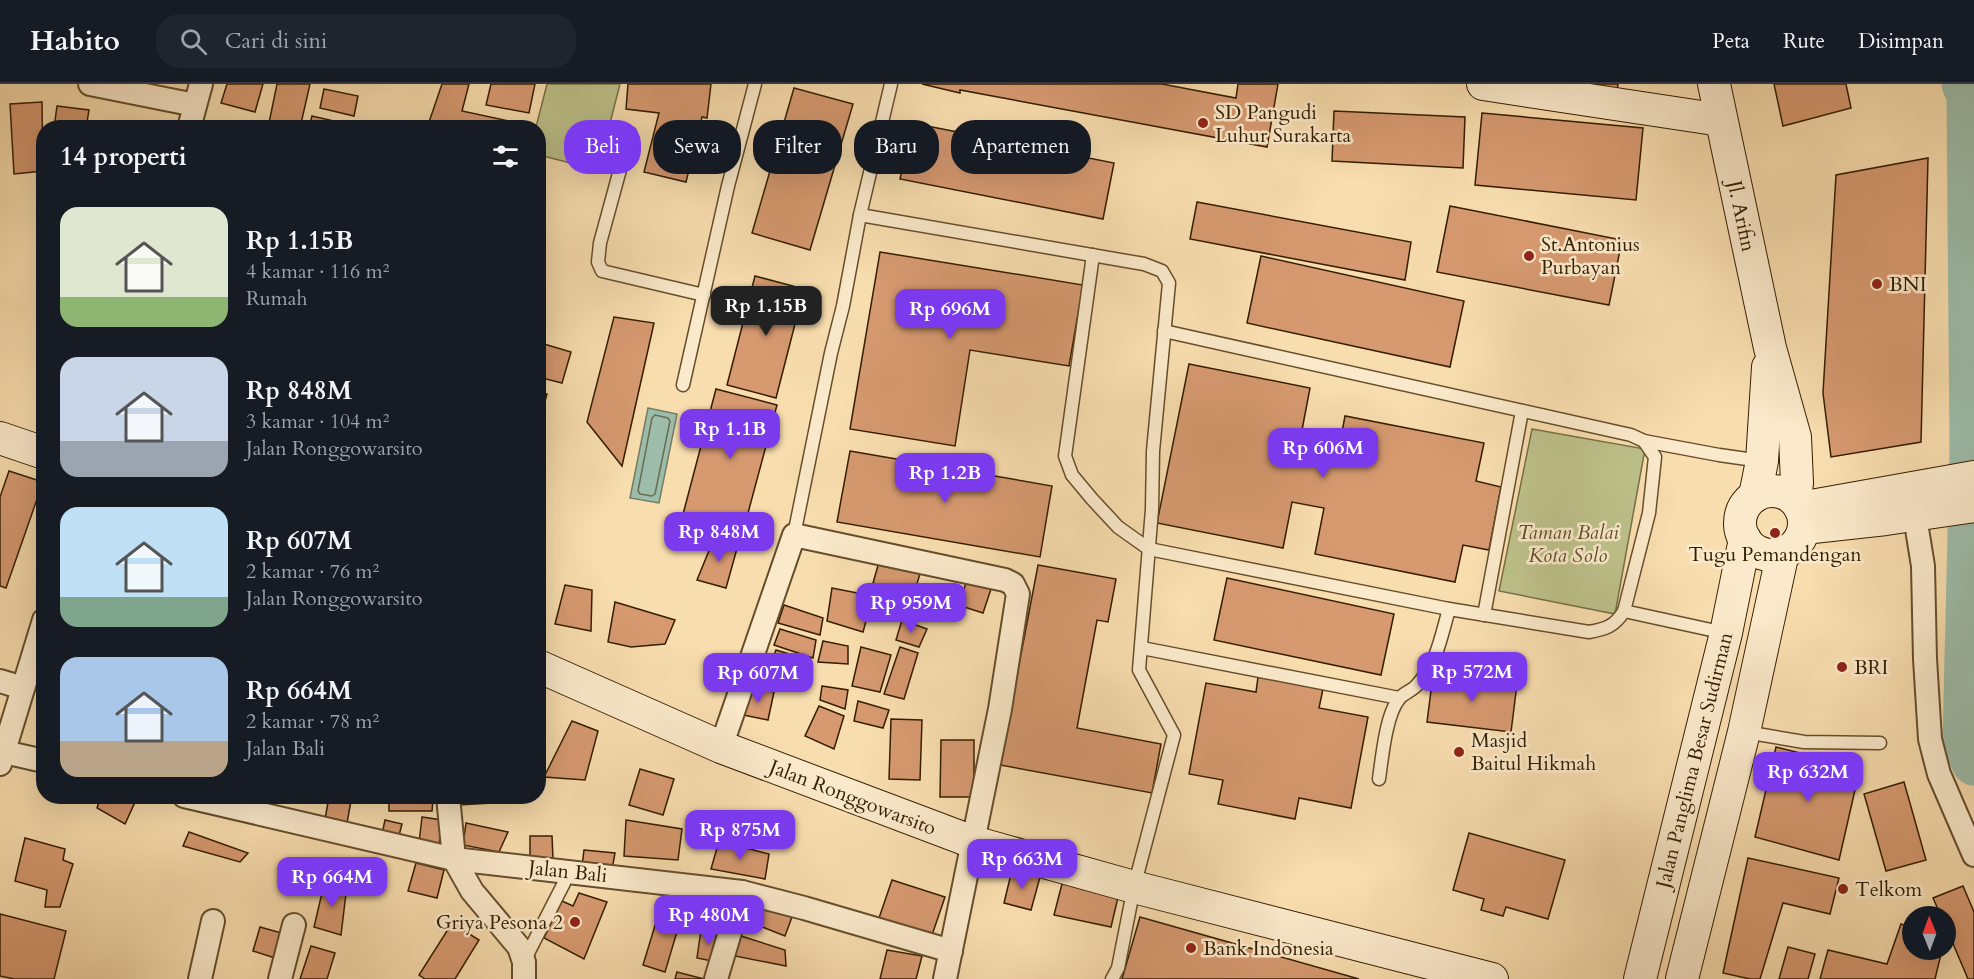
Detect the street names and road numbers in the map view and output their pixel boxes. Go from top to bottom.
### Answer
street label: Jl. Arifin [1720,175,1762,255]
street label: Jalan Panglima Besar Sudirman [1649,629,1740,894]
street label: Jalan Ronggowarsito [763,752,940,842]
street label: Jalan Bali [524,854,609,889]

